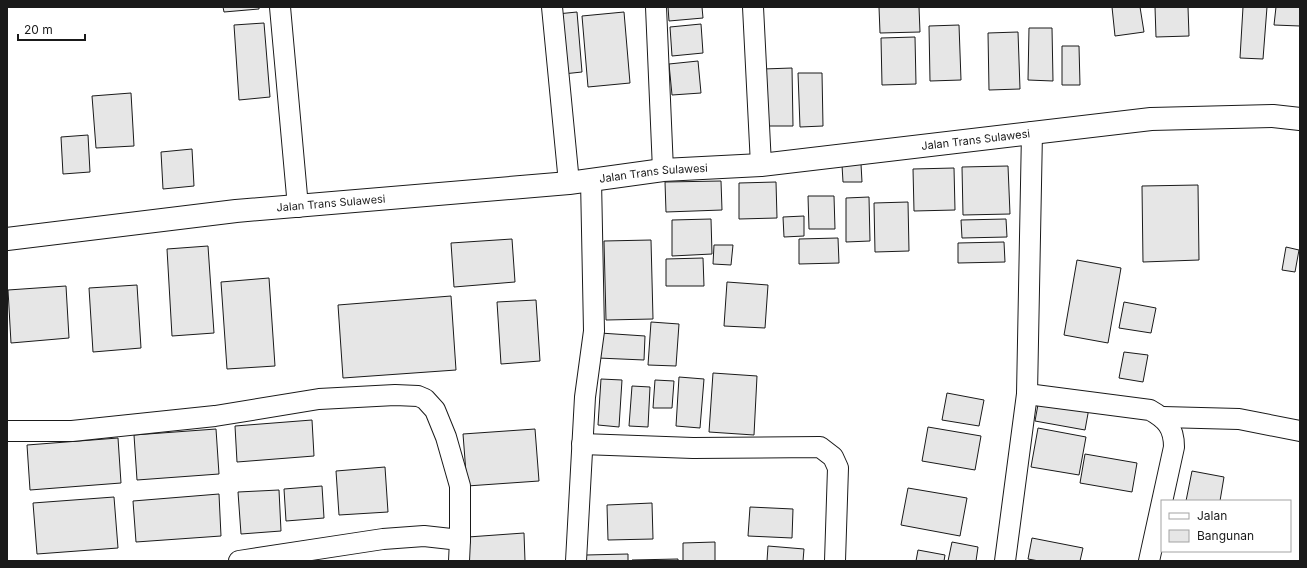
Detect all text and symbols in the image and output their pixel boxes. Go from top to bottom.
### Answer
scale bar [18,16,85,42]
text: 20 m [24,22,53,37]
street label: Jalan Trans Sulawesi [921,126,1031,153]
street label: Jalan Trans Sulawesi [598,161,708,186]
street label: Jalan Trans Sulawesi [276,191,386,215]
legend [1161,500,1291,552]
text: Jalan [1197,508,1227,523]
text: Bangunan [1197,528,1254,543]

